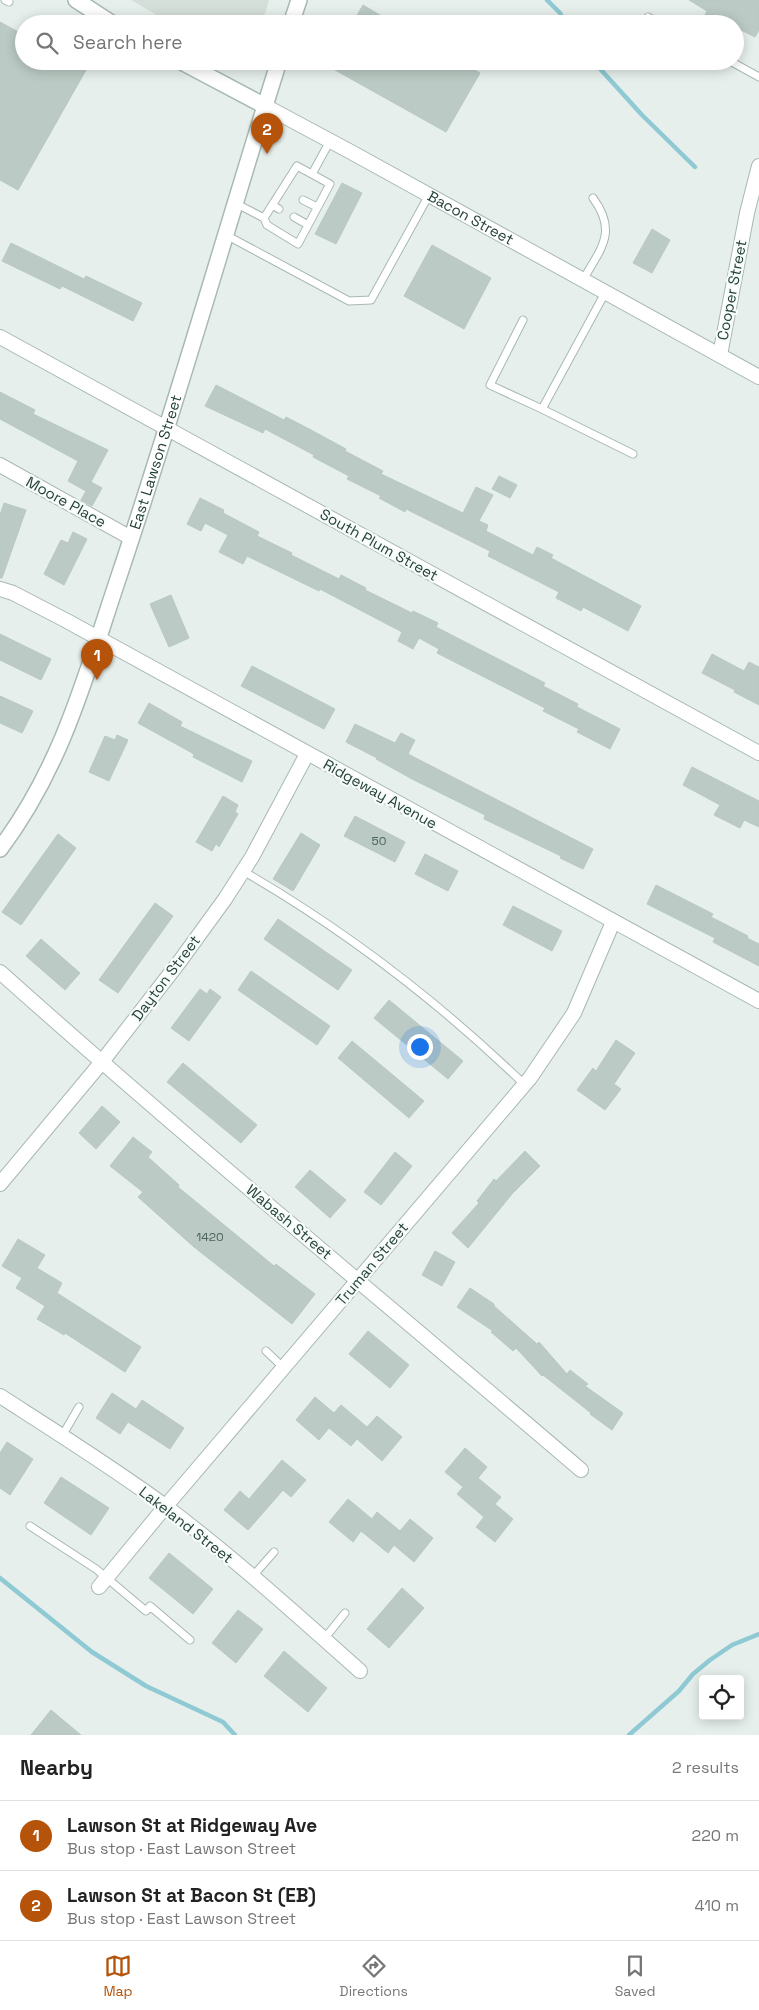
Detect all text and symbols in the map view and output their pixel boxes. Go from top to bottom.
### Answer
search box [15,15,744,70]
icon: search [33,29,61,57]
text: Search here [73,30,183,55]
pin: 2 [251,113,283,154]
street label: Bacon Street [424,186,517,249]
street label: Cooper Street [712,238,751,342]
street label: East Lawson Street [125,392,186,532]
street label: Moore Place [23,472,110,531]
street label: South Plum Street [317,504,442,585]
pin: 1 [81,639,113,680]
street label: Ridgeway Avenue [320,754,441,833]
house number: 50 [372,833,386,849]
street label: Dayton Street [127,931,204,1024]
your location [407,1034,433,1060]
street label: Wabash Street [242,1180,336,1263]
street label: Truman Street [331,1218,412,1309]
house number: 1420 [196,1229,224,1245]
street label: Lakeland Street [135,1482,237,1567]
map controls [699,1675,744,1720]
button: locate [699,1675,744,1720]
text: Nearby [20,1754,93,1781]
text: 2 results [672,1757,739,1778]
text: Lawson St at Ridgeway Ave [67,1813,317,1838]
text: 1 [32,1825,40,1846]
text: 220 m [692,1825,739,1846]
text: Bus stop · East Lawson Street [67,1838,296,1859]
text: Lawson St at Bacon St (EB) [67,1883,316,1908]
text: 2 [31,1895,41,1916]
text: 410 m [695,1895,739,1916]
text: Bus stop · East Lawson Street [67,1908,296,1929]
tab: Map [103,1952,133,2000]
tab: Directions [339,1952,408,2000]
tab: Saved [615,1952,656,2000]

